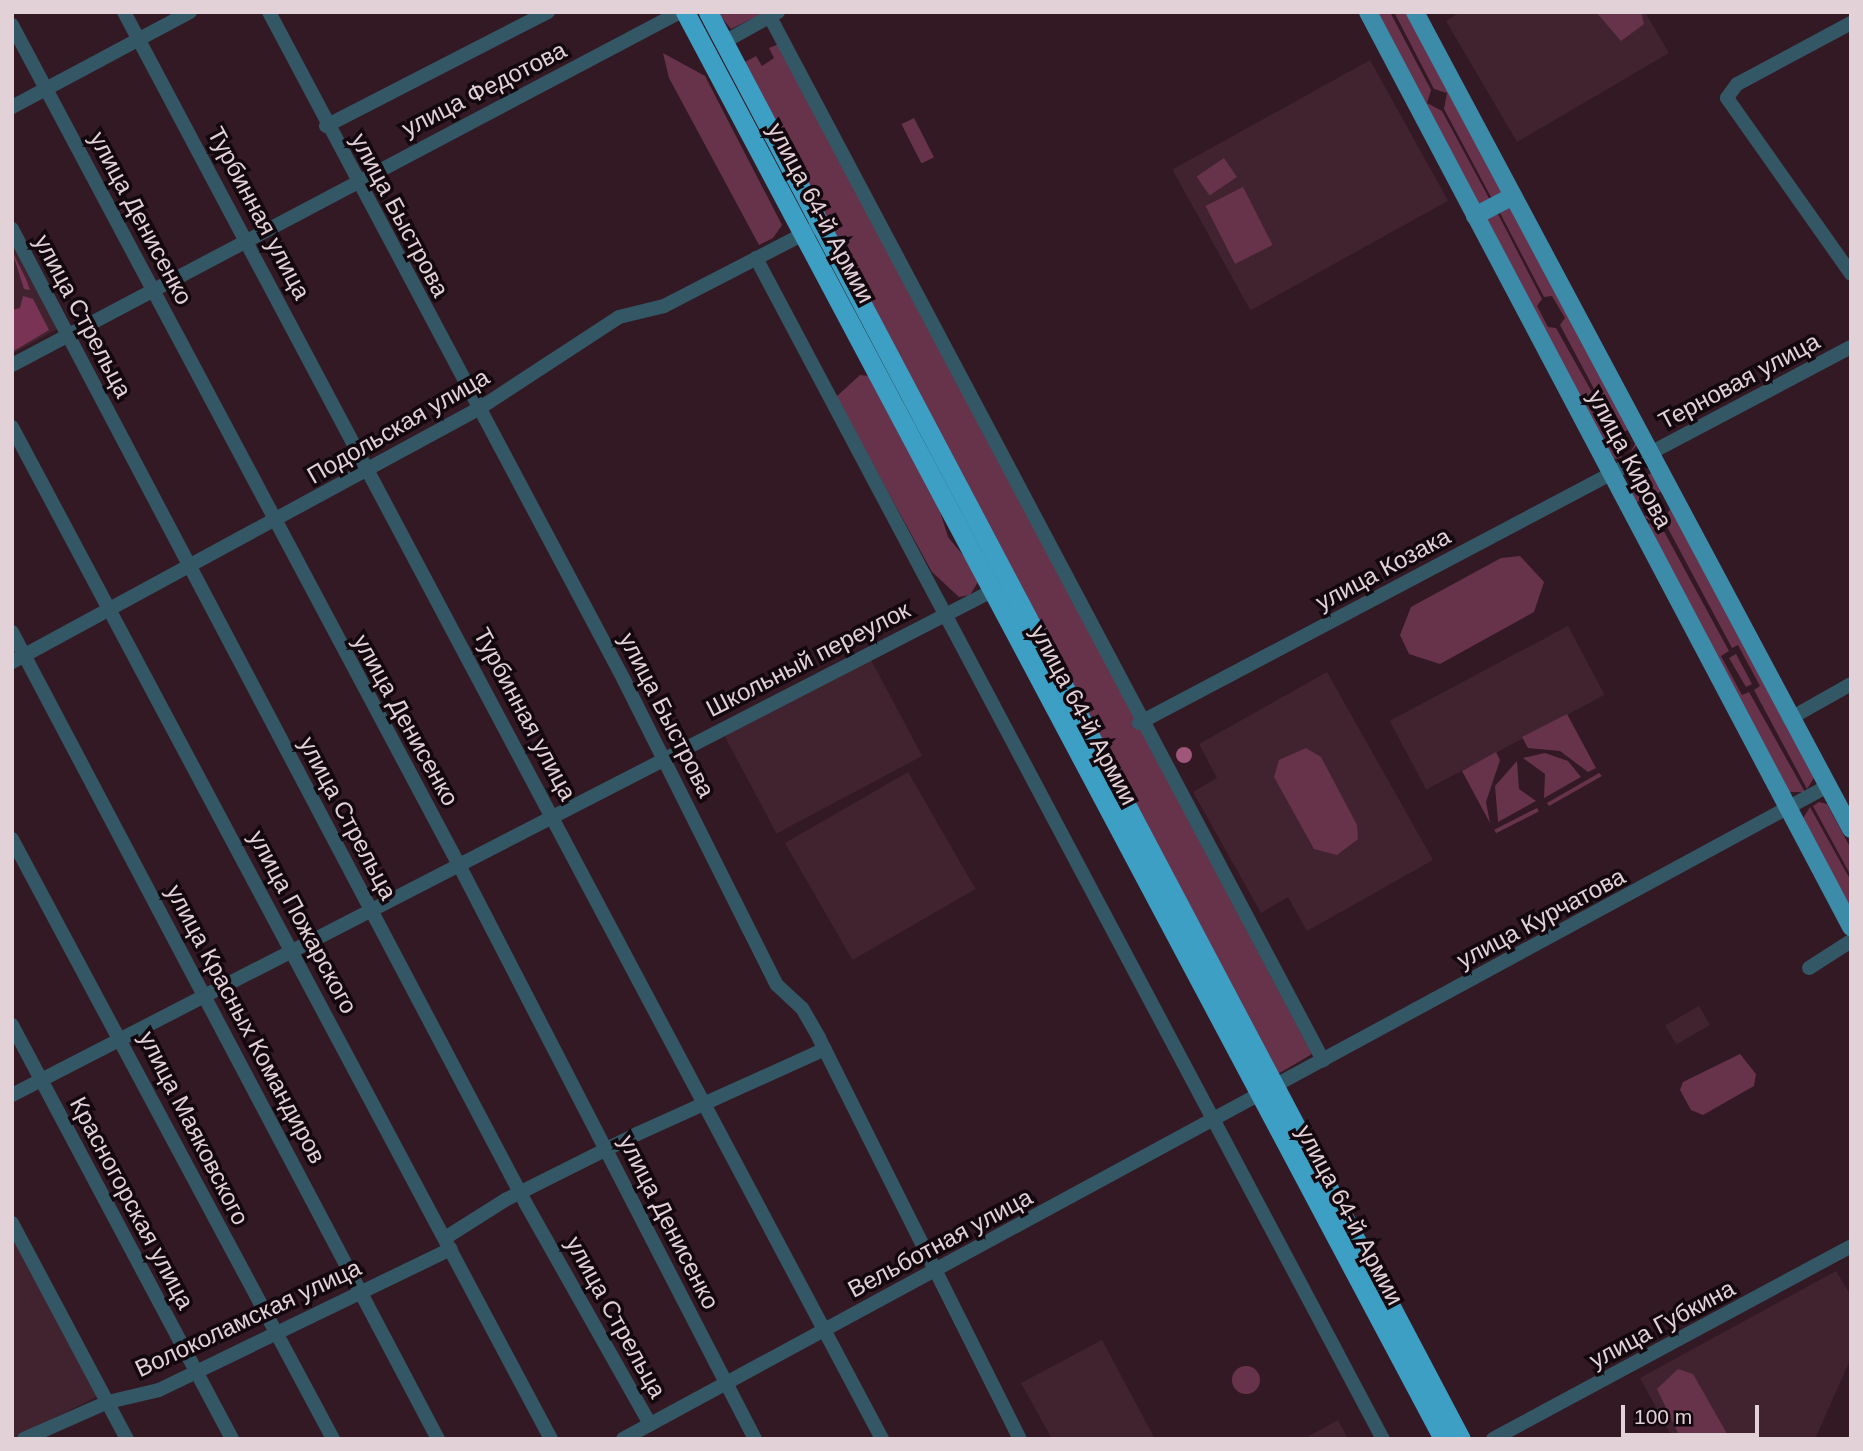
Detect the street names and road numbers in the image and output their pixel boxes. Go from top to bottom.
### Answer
street label: улица Федотова [397,35,571,143]
street label: улица 64-й Армии [761,118,881,308]
street label: Турбинная улица [201,122,317,304]
street label: улица Денисенко [83,127,199,309]
street label: улица Быстрова [345,128,455,302]
street label: улица Стрельца [28,230,138,402]
street label: Терновая улица [1654,326,1824,436]
street label: Подольская улица [302,362,494,490]
street label: улица Кирова [1581,385,1679,533]
street label: улица Козака [1311,521,1455,617]
street label: Школьный переулок [701,595,915,723]
street label: улица 64-й Армии [1024,620,1144,810]
street label: Турбинная улица [467,623,583,805]
street label: улица Быстрова [613,628,721,802]
street label: улица Денисенко [347,629,465,811]
street label: улица Стрельца [293,732,403,904]
street label: улица Пожарского [243,825,363,1019]
street label: улица Курчатова [1452,862,1630,974]
street label: улица Красных Командиров [160,880,332,1168]
street label: улица Маяковского [133,1026,255,1230]
street label: Красногорская улица [64,1092,200,1314]
street label: улица 64-й Армии [1290,1120,1410,1310]
street label: улица Денисенко [613,1130,725,1314]
street label: Вельботная улица [843,1182,1037,1304]
street label: улица Стрельца [560,1231,672,1403]
street label: Волоколамская улица [130,1253,366,1383]
street label: улица Губкина [1584,1274,1740,1374]

